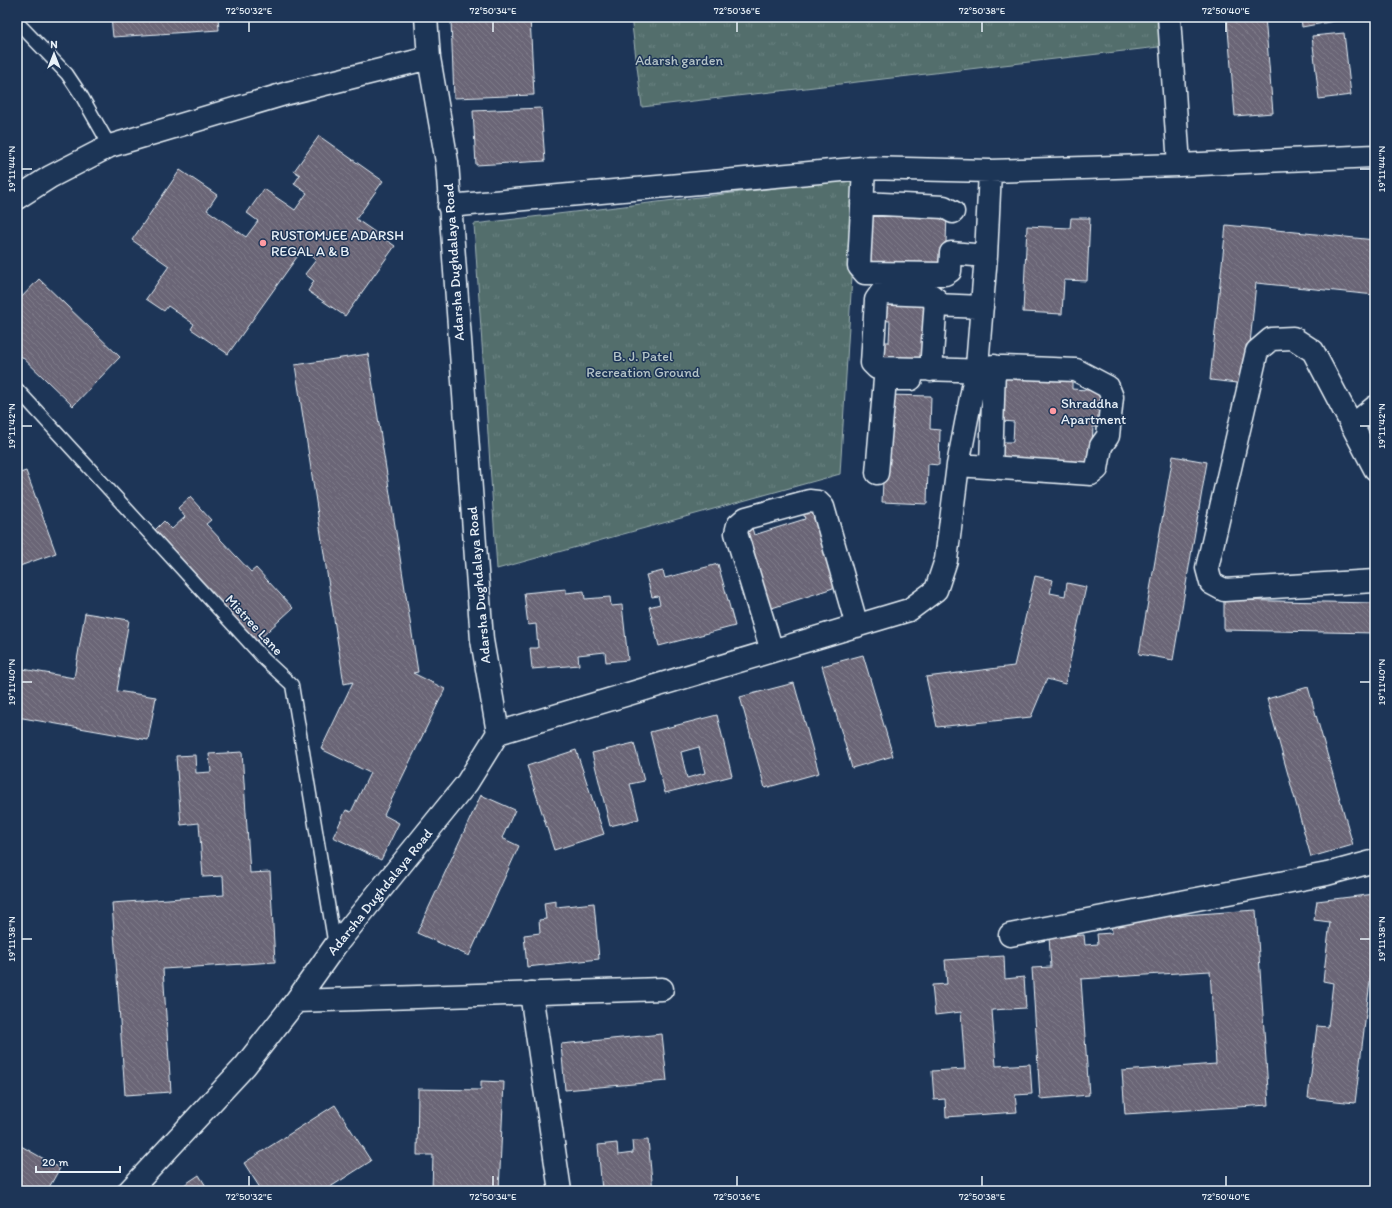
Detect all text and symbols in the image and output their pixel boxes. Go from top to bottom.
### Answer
text: 72°50'32"E [226,4,273,17]
text: 72°50'34"E [469,4,517,17]
text: 72°50'36"E [714,4,761,17]
text: 72°50'38"E [959,4,1006,17]
text: 72°50'40"E [1202,4,1250,17]
north arrow [34,34,74,74]
text: N [50,38,58,51]
park label: Adarsh garden [635,52,723,69]
text: 19°11'44"N [5,146,18,192]
text: 19°11'44"N [1375,146,1388,192]
street label: Adarsha Dughdalaya Road [440,182,468,341]
place label: RUSTOMJEE ADARSH REGAL A & B [271,227,404,260]
marker: RUSTOMJEE ADARSH REGAL A & B [258,238,268,248]
park label: B. J. Patel Recreation Ground [586,348,700,381]
place label: Shraddha Apartment [1061,395,1126,428]
text: 19°11'42"N [5,403,18,449]
text: 19°11'42"N [1375,403,1388,449]
marker: Shraddha Apartment [1048,406,1058,416]
street label: Adarsha Dughdalaya Road [464,505,494,664]
street label: Mistree Lane [221,591,287,659]
text: 19°11'40"N [5,658,18,705]
text: 19°11'40"N [1375,658,1388,705]
street label: Adarsha Dughdalaya Road [324,825,436,959]
text: 19°11'38"N [5,916,18,962]
text: 19°11'38"N [1375,916,1388,962]
scale bar [36,1148,120,1174]
text: 20 m [42,1155,69,1169]
text: 72°50'32"E [226,1190,273,1203]
text: 72°50'34"E [469,1190,517,1203]
text: 72°50'36"E [714,1190,761,1203]
text: 72°50'38"E [959,1190,1006,1203]
text: 72°50'40"E [1202,1190,1250,1203]

